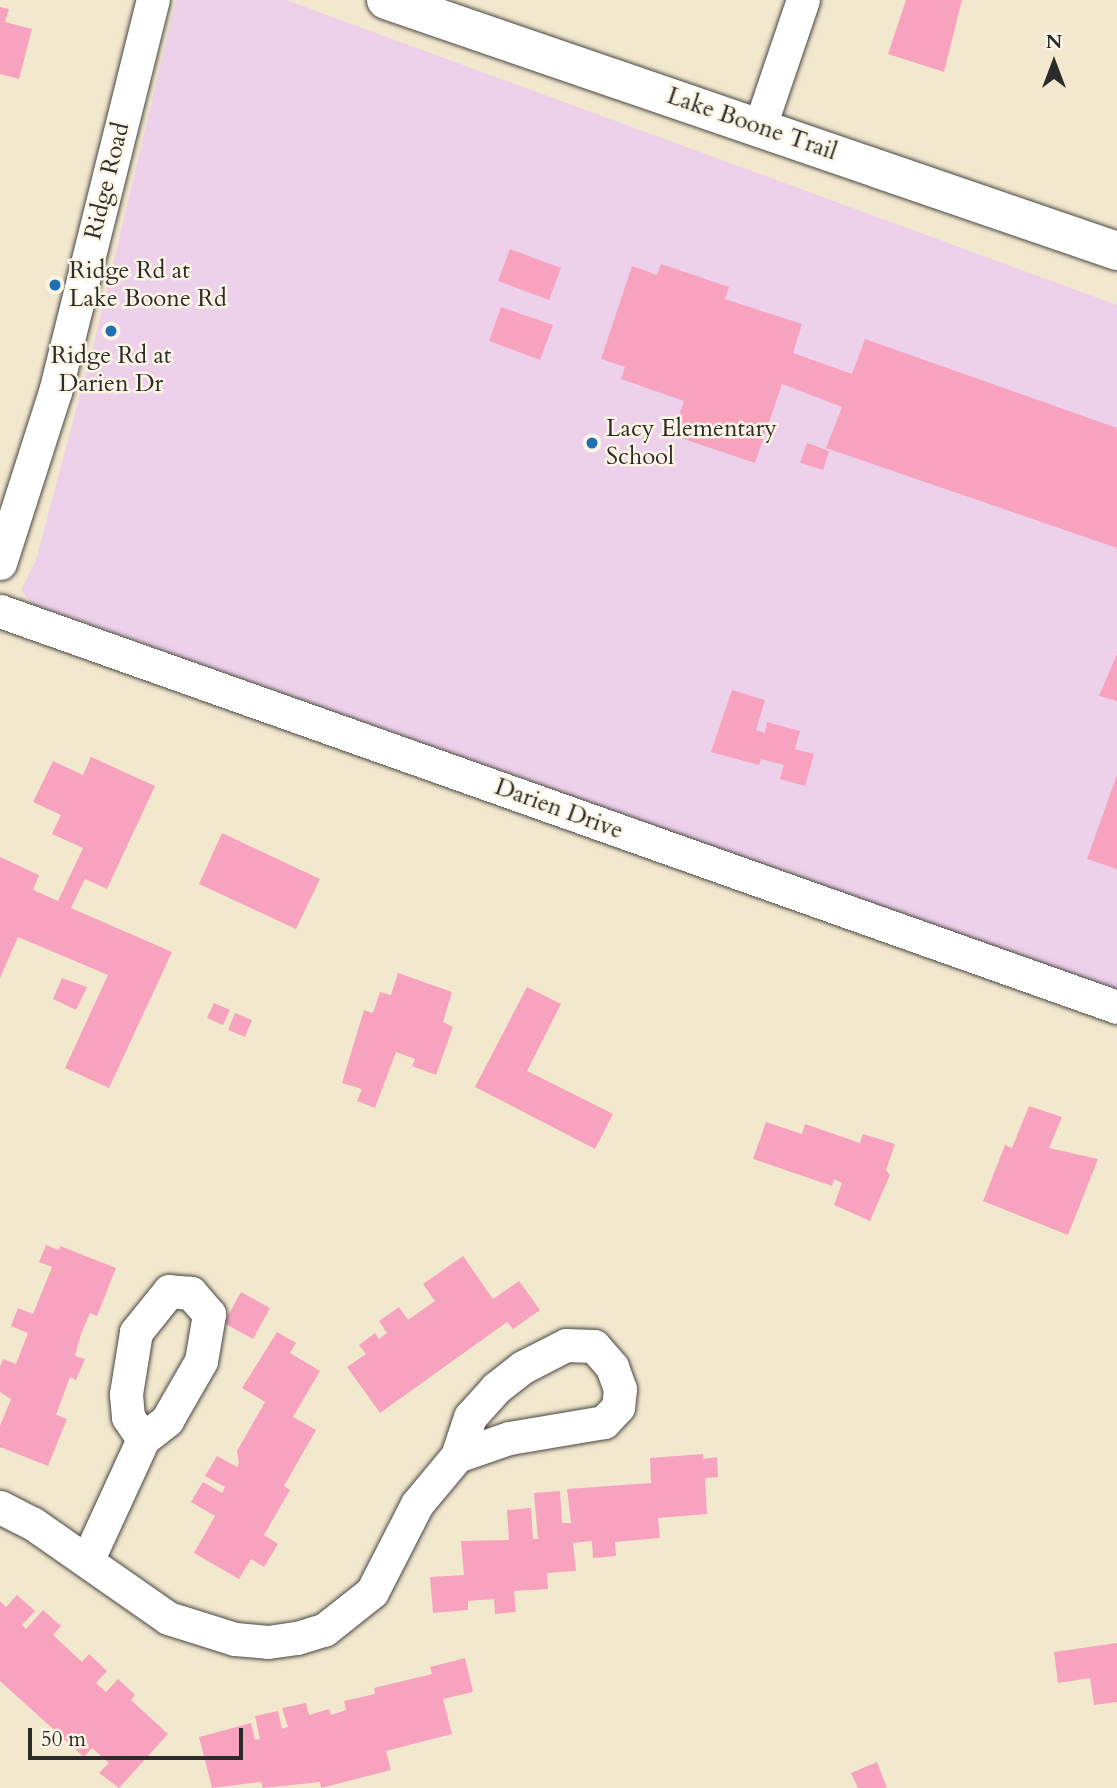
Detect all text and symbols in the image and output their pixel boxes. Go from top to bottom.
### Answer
north arrow [1019,28,1089,98]
text: N [1046,29,1062,55]
street label: Lake Boone Trail [663,81,841,167]
street label: Ridge Road [79,119,135,243]
place label: Ridge Rd at Lake Boone Rd [69,257,227,313]
marker: Ridge Rd at Lake Boone Rd [47,277,63,293]
marker: Ridge Rd at Darien Dr [103,323,119,339]
place label: Ridge Rd at Darien Dr [51,342,171,398]
place label: Lacy Elementary School [606,415,777,471]
marker: Lacy Elementary School [584,435,600,451]
street label: Darien Drive [491,772,627,846]
scale bar [32,1714,247,1758]
text: 50 m [41,1725,86,1754]

